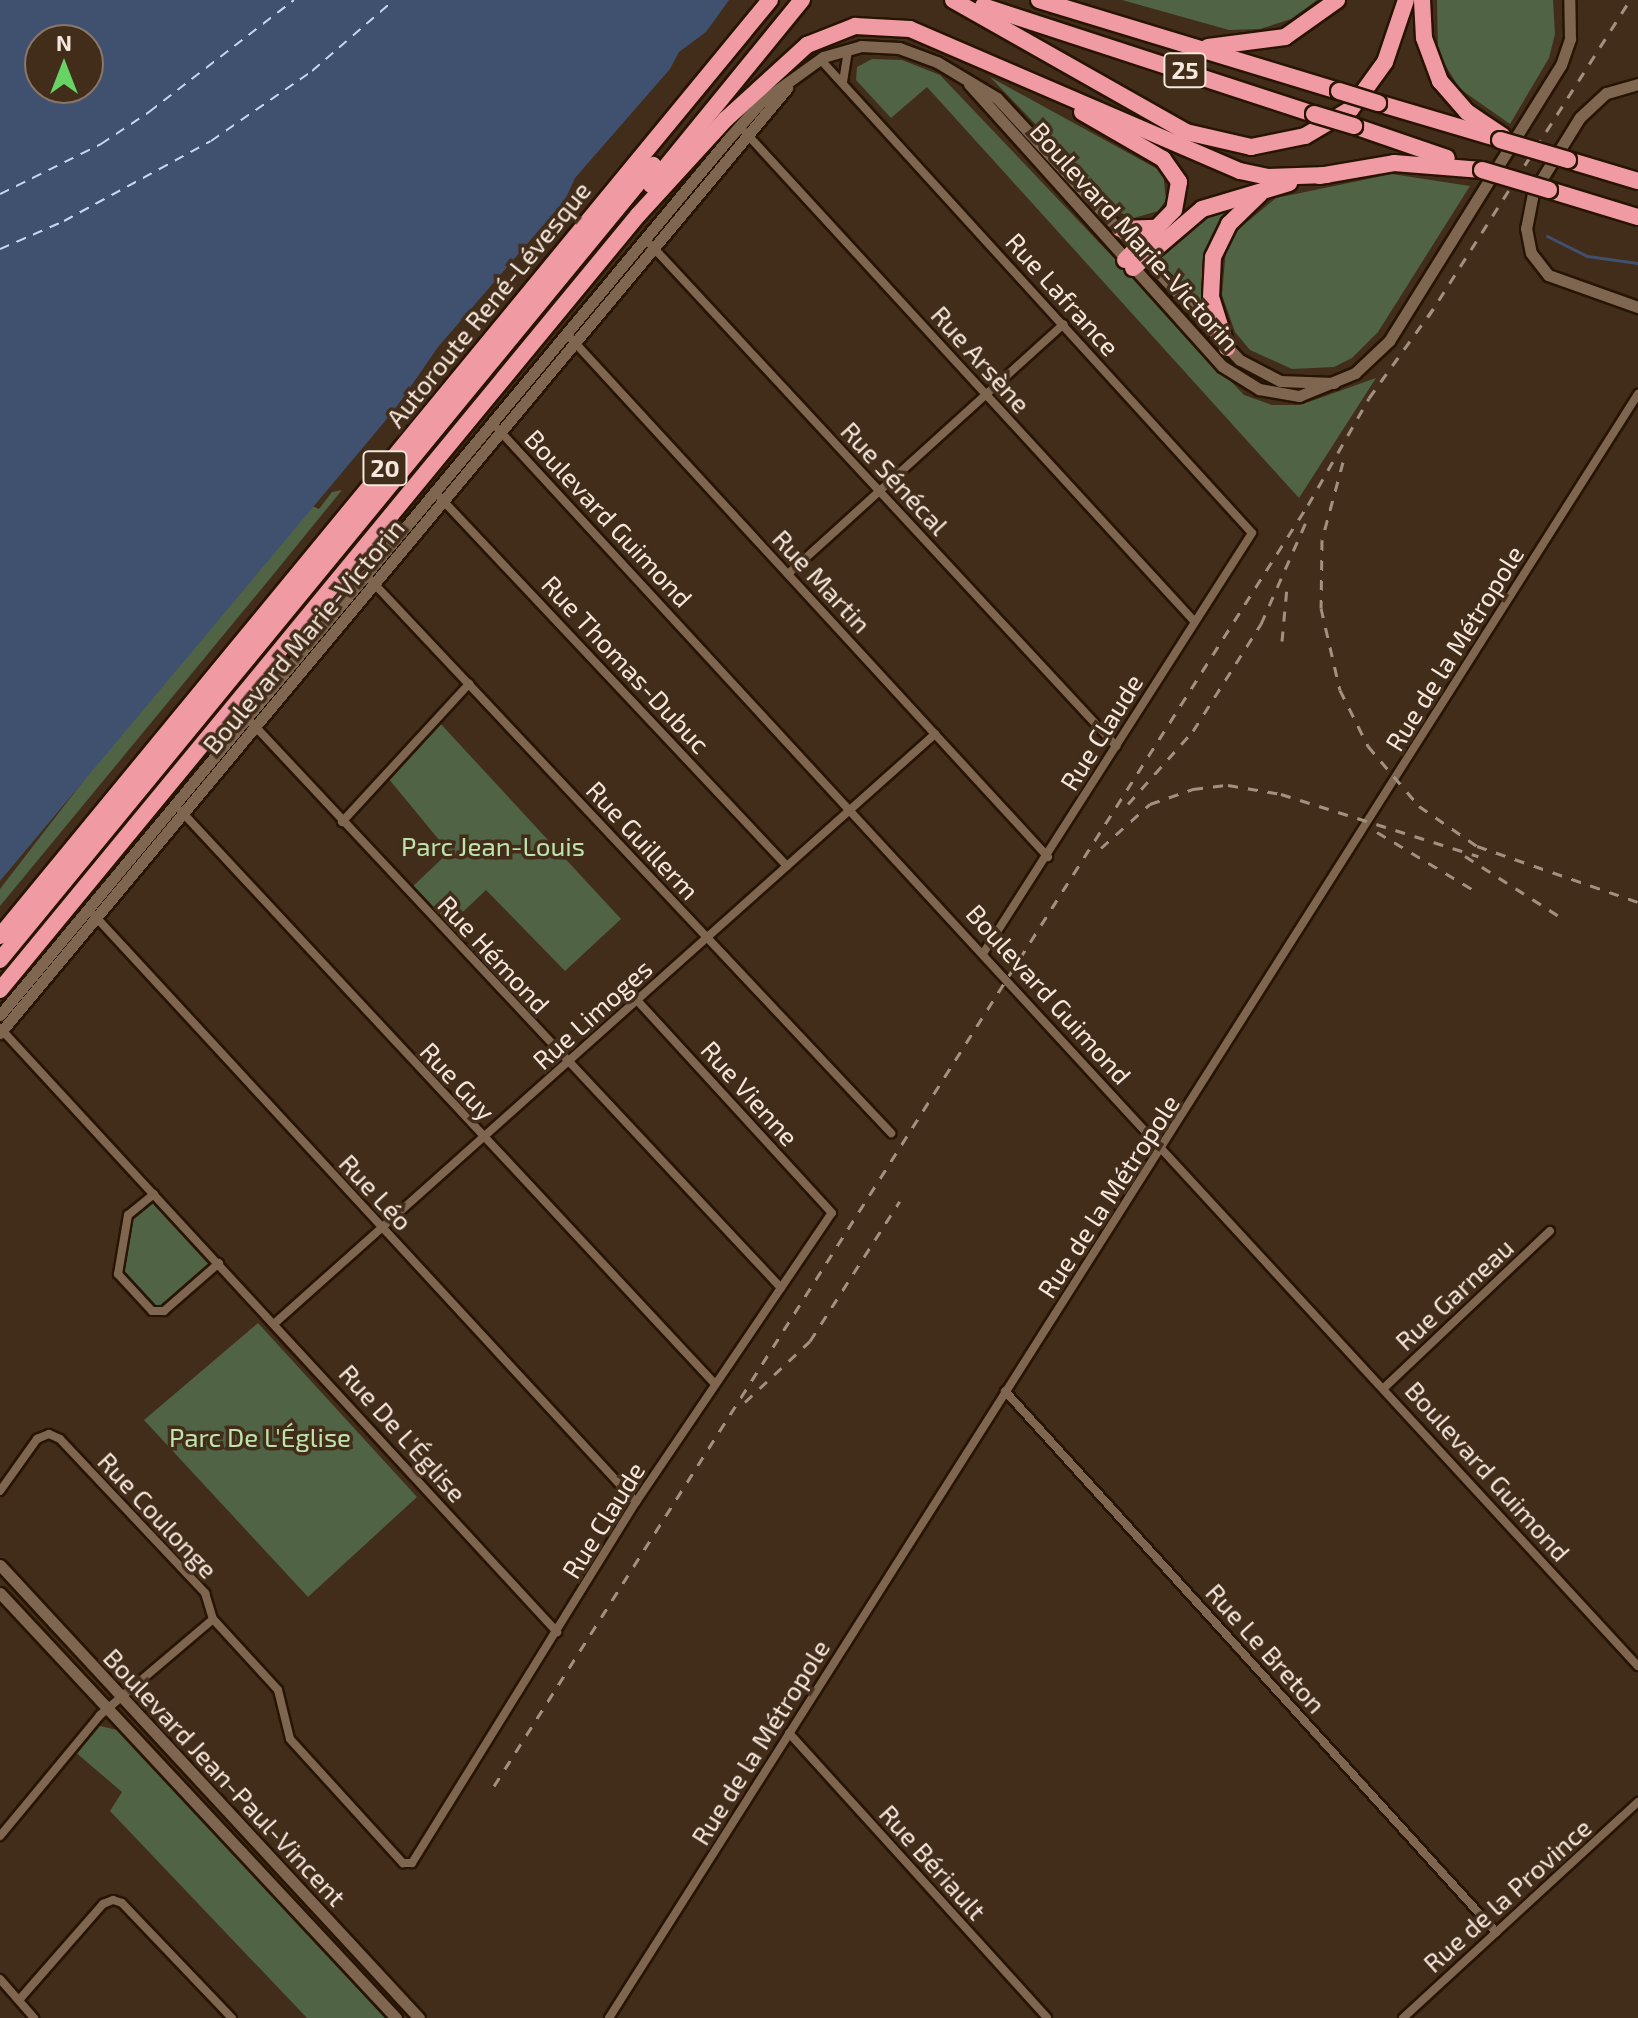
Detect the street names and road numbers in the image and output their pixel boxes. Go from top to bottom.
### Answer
road number: 25 [1163,50,1207,90]
street label: Boulevard Marie-Victorin [1024,115,1246,357]
street label: Autoroute René-Lévesque [379,175,597,433]
street label: Rue Lafrance [1000,226,1126,362]
street label: Rue Arsène [925,299,1037,419]
street label: Rue Sénécal [835,415,955,541]
street label: Boulevard Guimond [519,423,699,613]
road number: 20 [361,448,409,488]
street label: Boulevard Marie-Victorin [196,512,410,760]
street label: Rue Martin [766,523,878,639]
street label: Rue de la Métropole [1378,540,1530,756]
street label: Rue Thomas-Dubuc [535,569,717,759]
street label: Rue Claude [1053,668,1149,796]
street label: Rue Guillerm [580,774,706,906]
street label: Rue Hémond [432,889,556,1019]
street label: Boulevard Guimond [960,898,1138,1090]
street label: Rue Limoges [526,952,658,1076]
street label: Rue Vienne [695,1034,805,1152]
street label: Rue Guy [414,1035,502,1127]
street label: Rue de la Métropole [1031,1088,1185,1304]
street label: Rue Léo [333,1147,419,1237]
street label: Rue Garneau [1389,1231,1519,1357]
street label: Rue De L'Église [333,1358,473,1508]
street label: Boulevard Guimond [1399,1375,1577,1567]
street label: Rue Coulonge [92,1445,224,1585]
street label: Rue Claude [555,1456,651,1584]
street label: Rue Le Breton [1200,1577,1332,1719]
street label: Rue de la Métropole [684,1634,836,1850]
street label: Boulevard Jean-Paul-Vincent [97,1641,353,1913]
street label: Rue Bériault [873,1798,993,1926]
street label: Rue de la Province [1417,1811,1597,1979]

